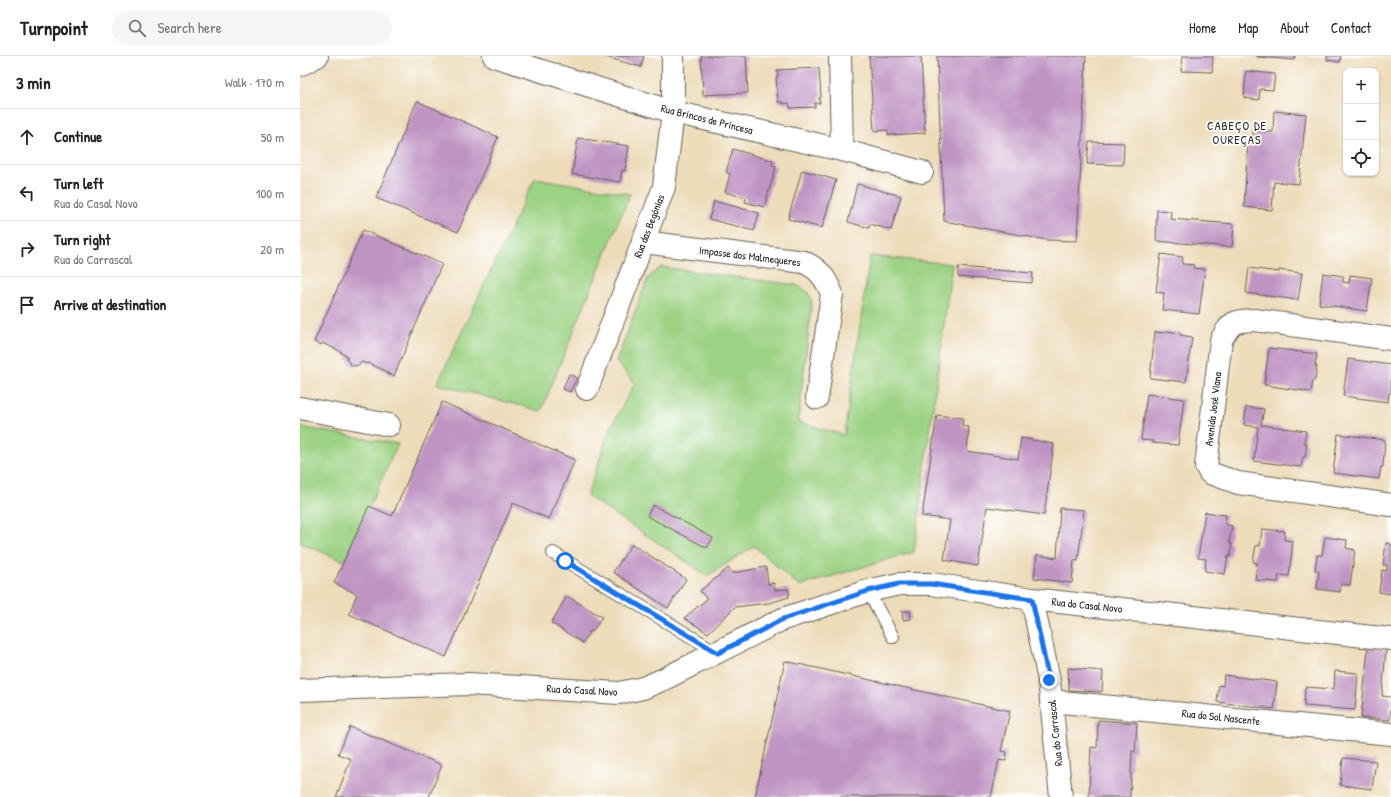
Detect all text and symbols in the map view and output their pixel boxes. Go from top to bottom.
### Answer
search box [112,10,392,46]
text: Turnpoint [20,15,88,41]
icon: search [126,17,148,39]
text: Search here [158,17,222,38]
text: Home [1189,18,1216,37]
text: Map [1238,18,1258,37]
text: About [1280,18,1309,37]
text: Contact [1331,18,1371,37]
map controls [1343,68,1379,176]
button: + [1343,68,1379,104]
text: 3 min [16,71,51,94]
text: Walk · 170 m [225,73,284,91]
street label: Rua Brincos de Princesa [660,101,755,137]
button: − [1343,104,1379,140]
district label: CABEÇO DE OUREÇAS [1207,117,1267,148]
icon: ahead [16,126,38,148]
text: Continue [54,126,102,147]
text: 50 m [261,128,284,146]
button: locate [1343,140,1379,176]
text: Turn left [54,173,104,194]
icon: left [16,182,38,204]
text: 100 m [256,184,284,202]
street label: Rua das Begónias [630,192,668,260]
text: Rua do Casal Novo [54,194,138,212]
text: Turn right [54,229,110,250]
icon: right [16,238,38,260]
text: 20 m [260,240,284,258]
street label: Impasse dos Malmequeres [698,243,802,269]
text: Rua do Carrascal [54,250,132,268]
icon: arrive [16,294,38,316]
text: Arrive at destination [54,294,166,315]
street label: Avenida José Viana [1202,370,1225,447]
route start [556,552,574,570]
street label: Rua do Casal Novo [1051,594,1124,616]
route end [1040,671,1058,689]
street label: Rua do Casal Novo [546,681,618,699]
street label: Rua do Carrascal [1045,699,1065,767]
street label: Rua do Sol Nascente [1181,706,1261,728]

